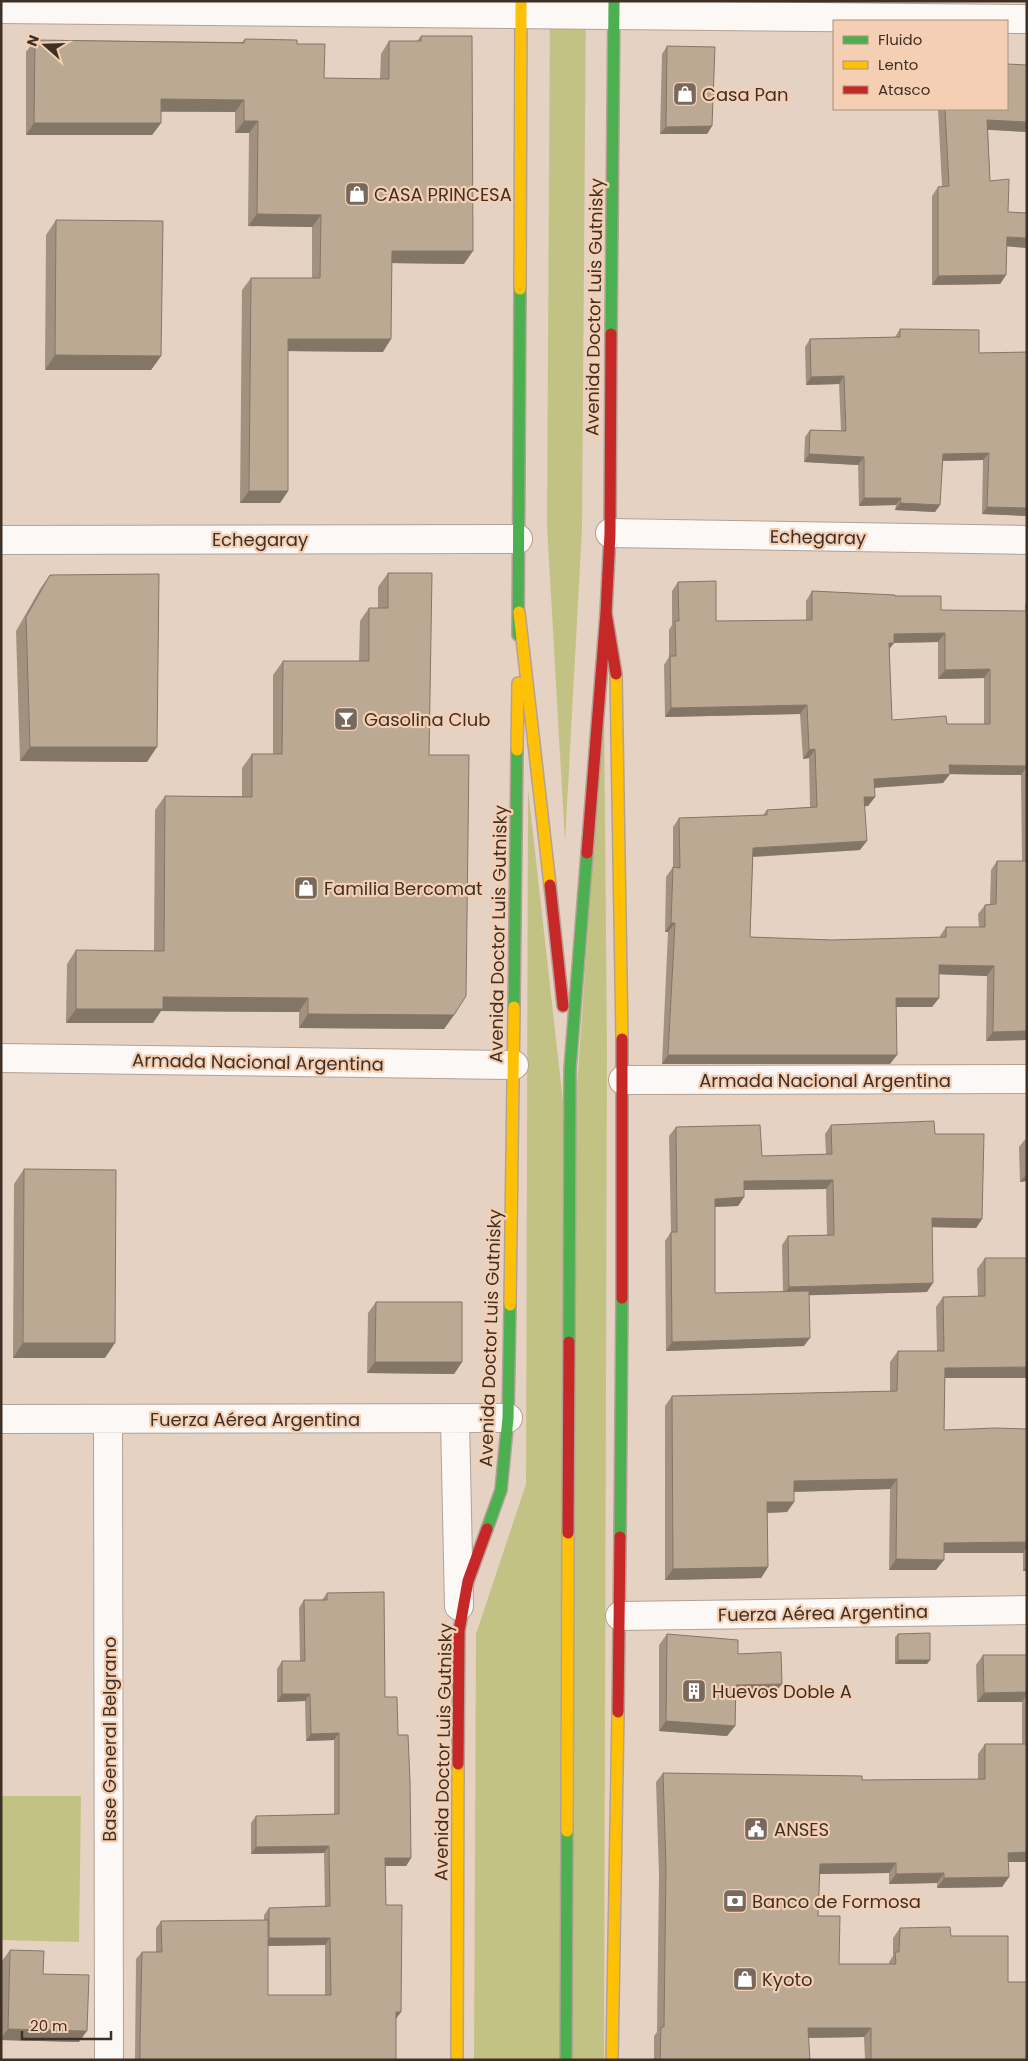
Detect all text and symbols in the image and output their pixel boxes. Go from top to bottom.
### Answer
north arrow [20,20,70,70]
legend [833,20,1008,110]
text: Fluido [878,29,922,50]
text: N [22,32,44,49]
text: Lento [878,54,918,75]
text: Atasco [878,79,930,100]
shop icon: Casa Pan [672,81,698,107]
place label: Casa Pan [702,82,789,107]
street label: Avenida Doctor Luis Gutnisky [579,178,609,436]
shop icon: CASA PRINCESA [344,181,370,207]
place label: CASA PRINCESA [374,182,512,207]
street label: Echegaray [770,524,866,550]
street label: Echegaray [212,527,308,552]
bar icon: Gasolina Club [333,706,359,732]
place label: Gasolina Club [364,707,490,732]
street label: Avenida Doctor Luis Gutnisky [483,805,513,1063]
shop icon: Familia Bercomat [293,875,319,901]
place label: Familia Bercomat [324,876,483,901]
street label: Armada Nacional Argentina [132,1047,384,1077]
street label: Armada Nacional Argentina [699,1068,951,1093]
street label: Avenida Doctor Luis Gutnisky [473,1209,507,1467]
street label: Fuerza Aérea Argentina [150,1407,360,1432]
street label: Fuerza Aérea Argentina [718,1599,928,1627]
street label: Avenida Doctor Luis Gutnisky [428,1623,458,1881]
street label: Base General Belgrano [97,1636,122,1842]
building icon: Huevos Doble A [681,1678,707,1704]
place label: Huevos Doble A [712,1679,852,1704]
public building icon: ANSES [743,1816,769,1842]
place label: ANSES [774,1817,829,1842]
bank icon: Banco de Formosa [722,1888,748,1914]
place label: Banco de Formosa [752,1889,921,1914]
shop icon: Kyoto [732,1966,758,1992]
place label: Kyoto [762,1967,813,1992]
scale bar [22,2008,111,2040]
text: 20 m [30,2015,68,2036]

